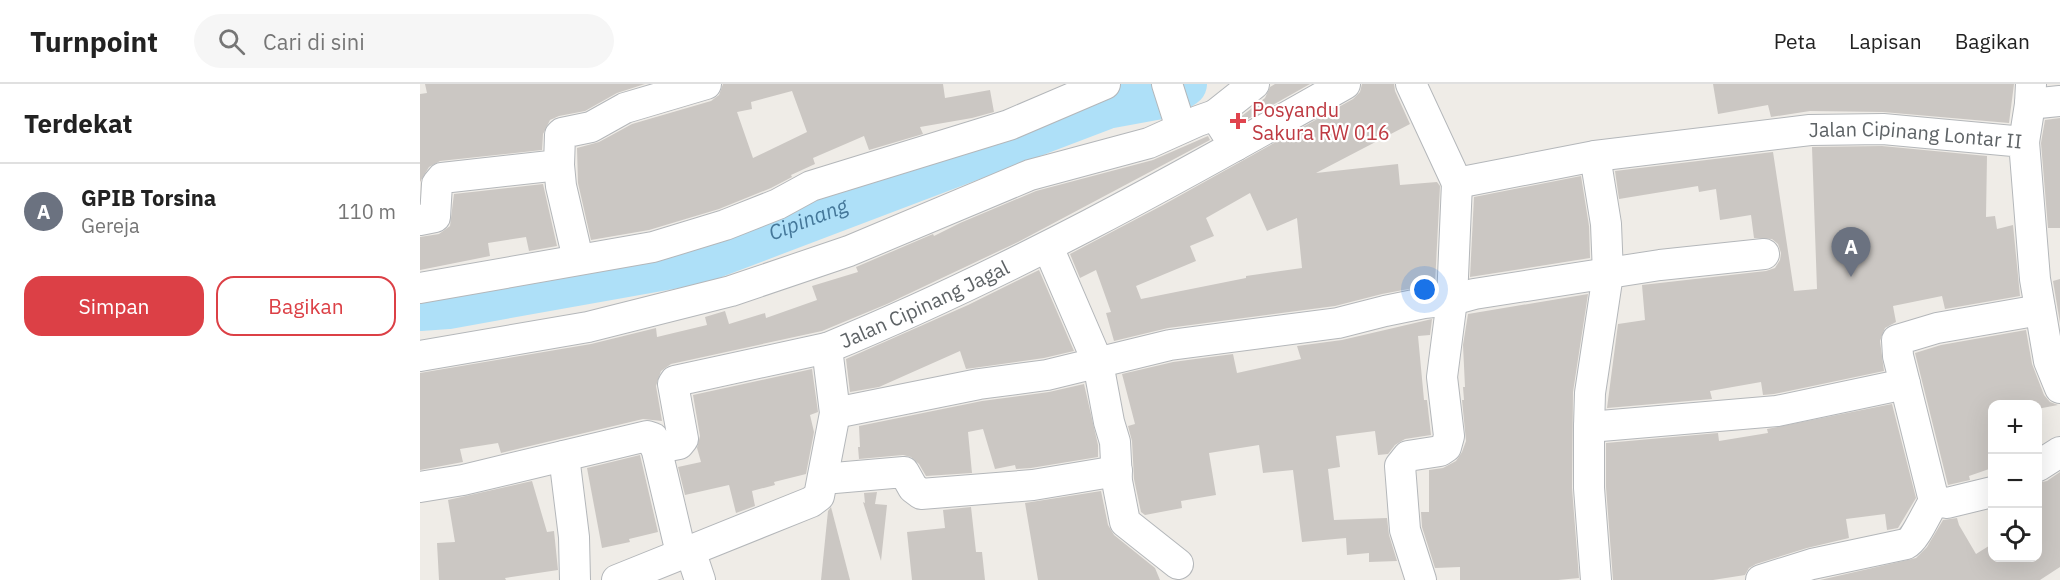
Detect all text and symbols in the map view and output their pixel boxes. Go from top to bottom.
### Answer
search box [194,14,614,68]
text: Turnpoint [30,23,158,60]
icon: search [215,25,248,58]
text: Cari di sini [263,27,365,56]
text: Peta [1774,27,1816,55]
text: Lapisan [1849,27,1922,55]
text: Bagikan [1955,27,2030,55]
place label: Posyandu Sakura RW 016 [1252,96,1390,146]
text: Terdekat [24,106,133,140]
marker: Posyandu Sakura RW 016 [1229,112,1247,130]
street label: Jalan Cipinang Lontar II [1808,115,2023,155]
text: GPIB Torsina [81,183,216,212]
water label: Cipinang [764,190,853,246]
text: A [37,198,50,225]
text: 110 m [338,198,396,225]
text: Gereja [81,212,140,239]
pin: A [1832,228,1870,277]
street label: Jalan Cipinang Jagal [836,253,1014,354]
your location [1410,275,1439,304]
button: Simpan [24,276,204,336]
button: Bagikan [216,276,396,336]
map controls [1988,400,2042,562]
button: + [1988,400,2042,454]
button: − [1988,454,2042,508]
button: locate [1988,508,2042,562]

